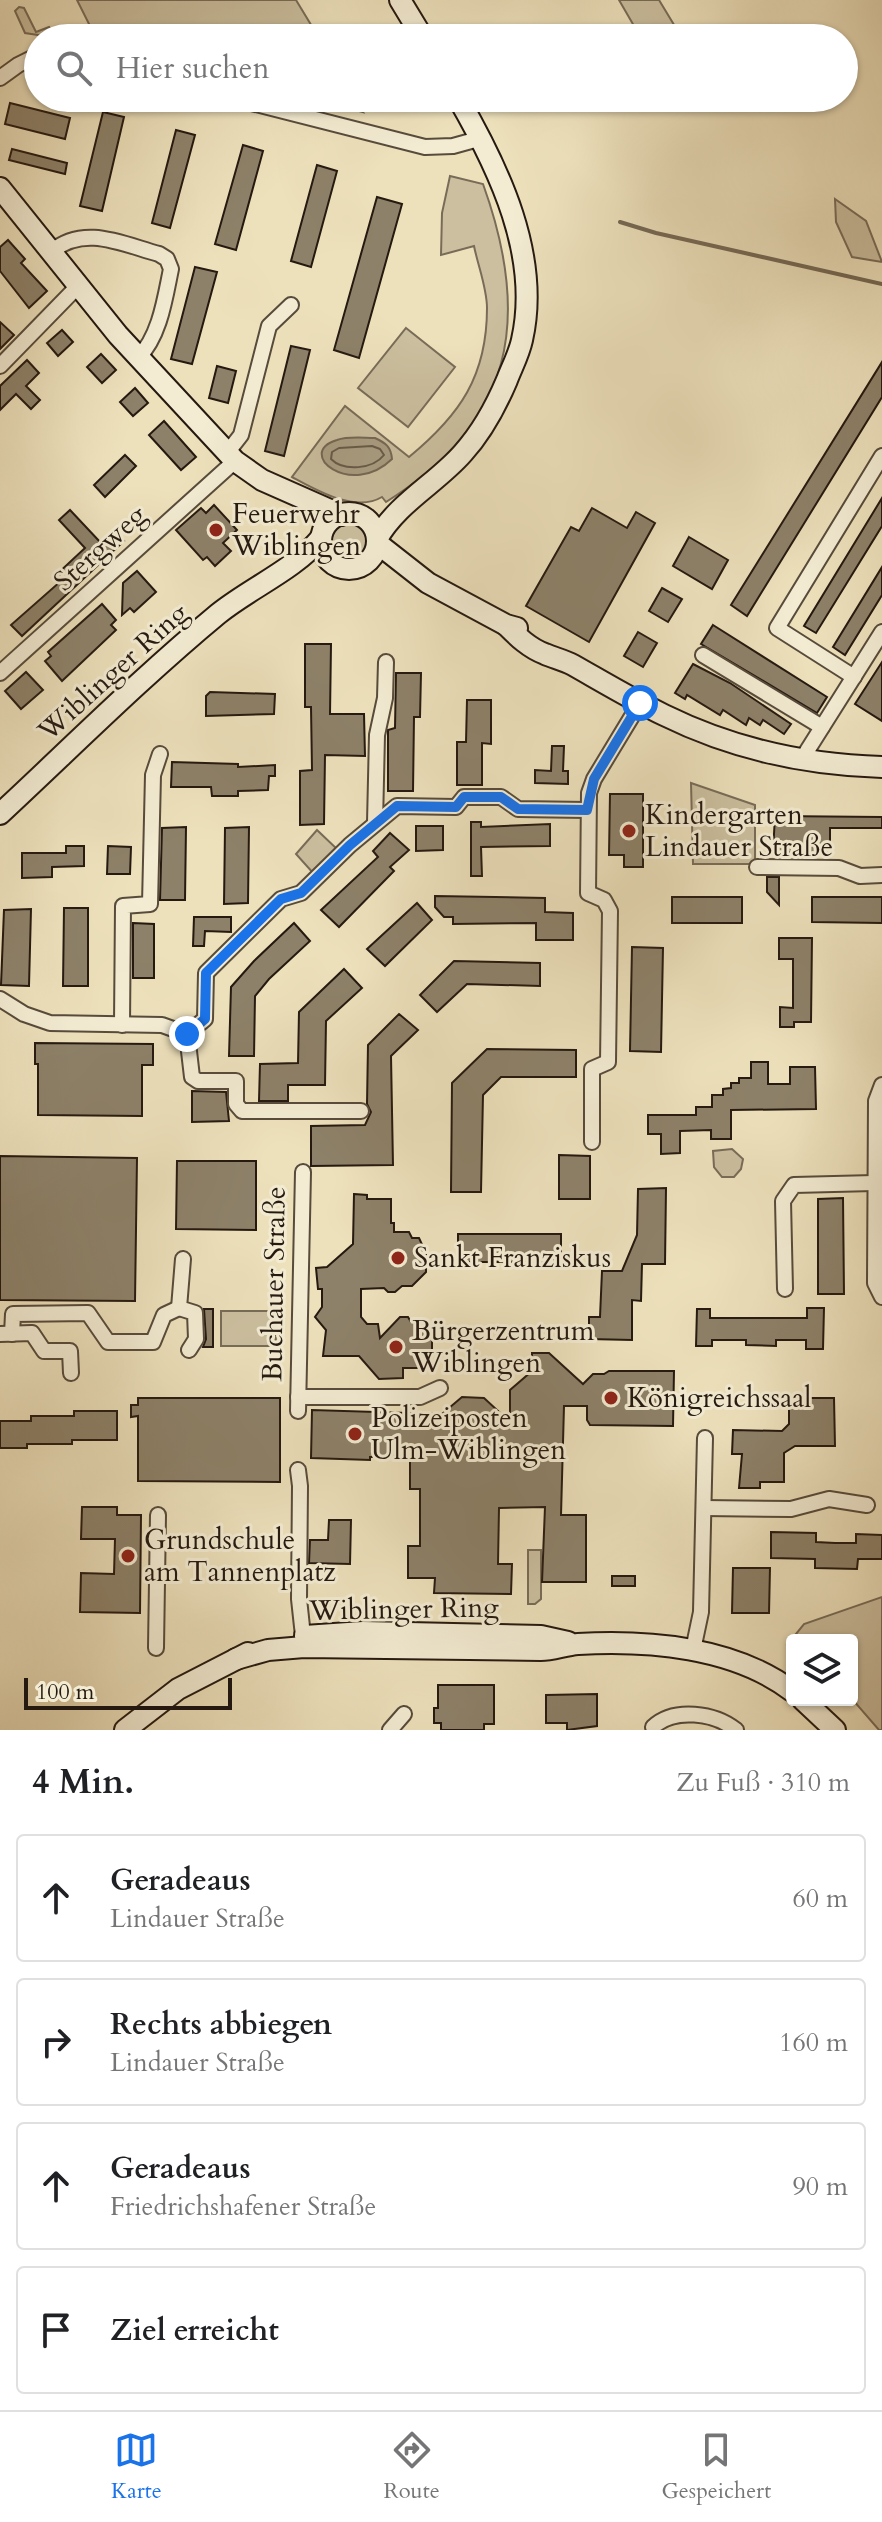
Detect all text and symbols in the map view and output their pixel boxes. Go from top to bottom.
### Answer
search box [24,24,858,112]
icon: search [52,46,96,90]
text: Hier suchen [116,48,269,89]
place label: Feuerwehr Wiblingen [231,495,361,565]
street label: Stergweg [46,496,155,600]
marker: Feuerwehr Wiblingen [207,521,225,539]
street label: Wiblinger Ring [29,594,196,750]
route start [622,685,658,721]
place label: Kindergarten Lindauer Straße [645,796,833,866]
marker: Kindergarten Lindauer Straße [620,822,638,840]
route end [169,1016,205,1052]
street label: Buchauer Straße [253,1186,295,1382]
place label: Sankt Franziskus [414,1239,611,1277]
marker: Sankt Franziskus [389,1249,407,1267]
place label: Bürgerzentrum Wiblingen [411,1312,595,1382]
marker: Bürgerzentrum Wiblingen [387,1338,405,1356]
place label: Königreichssaal [627,1379,811,1417]
marker: Königreichssaal [602,1389,620,1407]
place label: Polizeiposten Ulm-Wiblingen [371,1399,566,1469]
marker: Polizeiposten Ulm-Wiblingen [346,1425,364,1443]
place label: Grundschule am Tannenplatz [144,1521,336,1591]
marker: Grundschule am Tannenplatz [119,1547,137,1565]
street label: Wiblinger Ring [308,1588,500,1630]
map controls [786,1634,858,1706]
button: layers [786,1634,858,1706]
scale bar [24,1674,232,1710]
text: 100 m [36,1677,94,1707]
text: 4 Min. [32,1759,134,1805]
text: Zu Fuß · 310 m [676,1765,850,1800]
text: Geradeaus [110,1860,251,1901]
icon: ahead [34,1876,78,1920]
text: 60 m [792,1881,848,1916]
text: Lindauer Straße [110,1901,285,1936]
text: Rechts abbiegen [110,2004,332,2045]
icon: right [34,2020,78,2064]
text: 160 m [779,2025,848,2060]
text: Lindauer Straße [110,2045,285,2080]
text: Geradeaus [110,2148,251,2189]
icon: ahead [34,2164,78,2208]
text: 90 m [792,2169,848,2204]
text: Friedrichshafener Straße [110,2189,376,2224]
icon: arrive [34,2308,78,2352]
text: Ziel erreicht [110,2310,279,2351]
tab: Karte [111,2428,162,2506]
tab: Route [383,2428,440,2506]
tab: Gespeichert [661,2428,771,2506]

